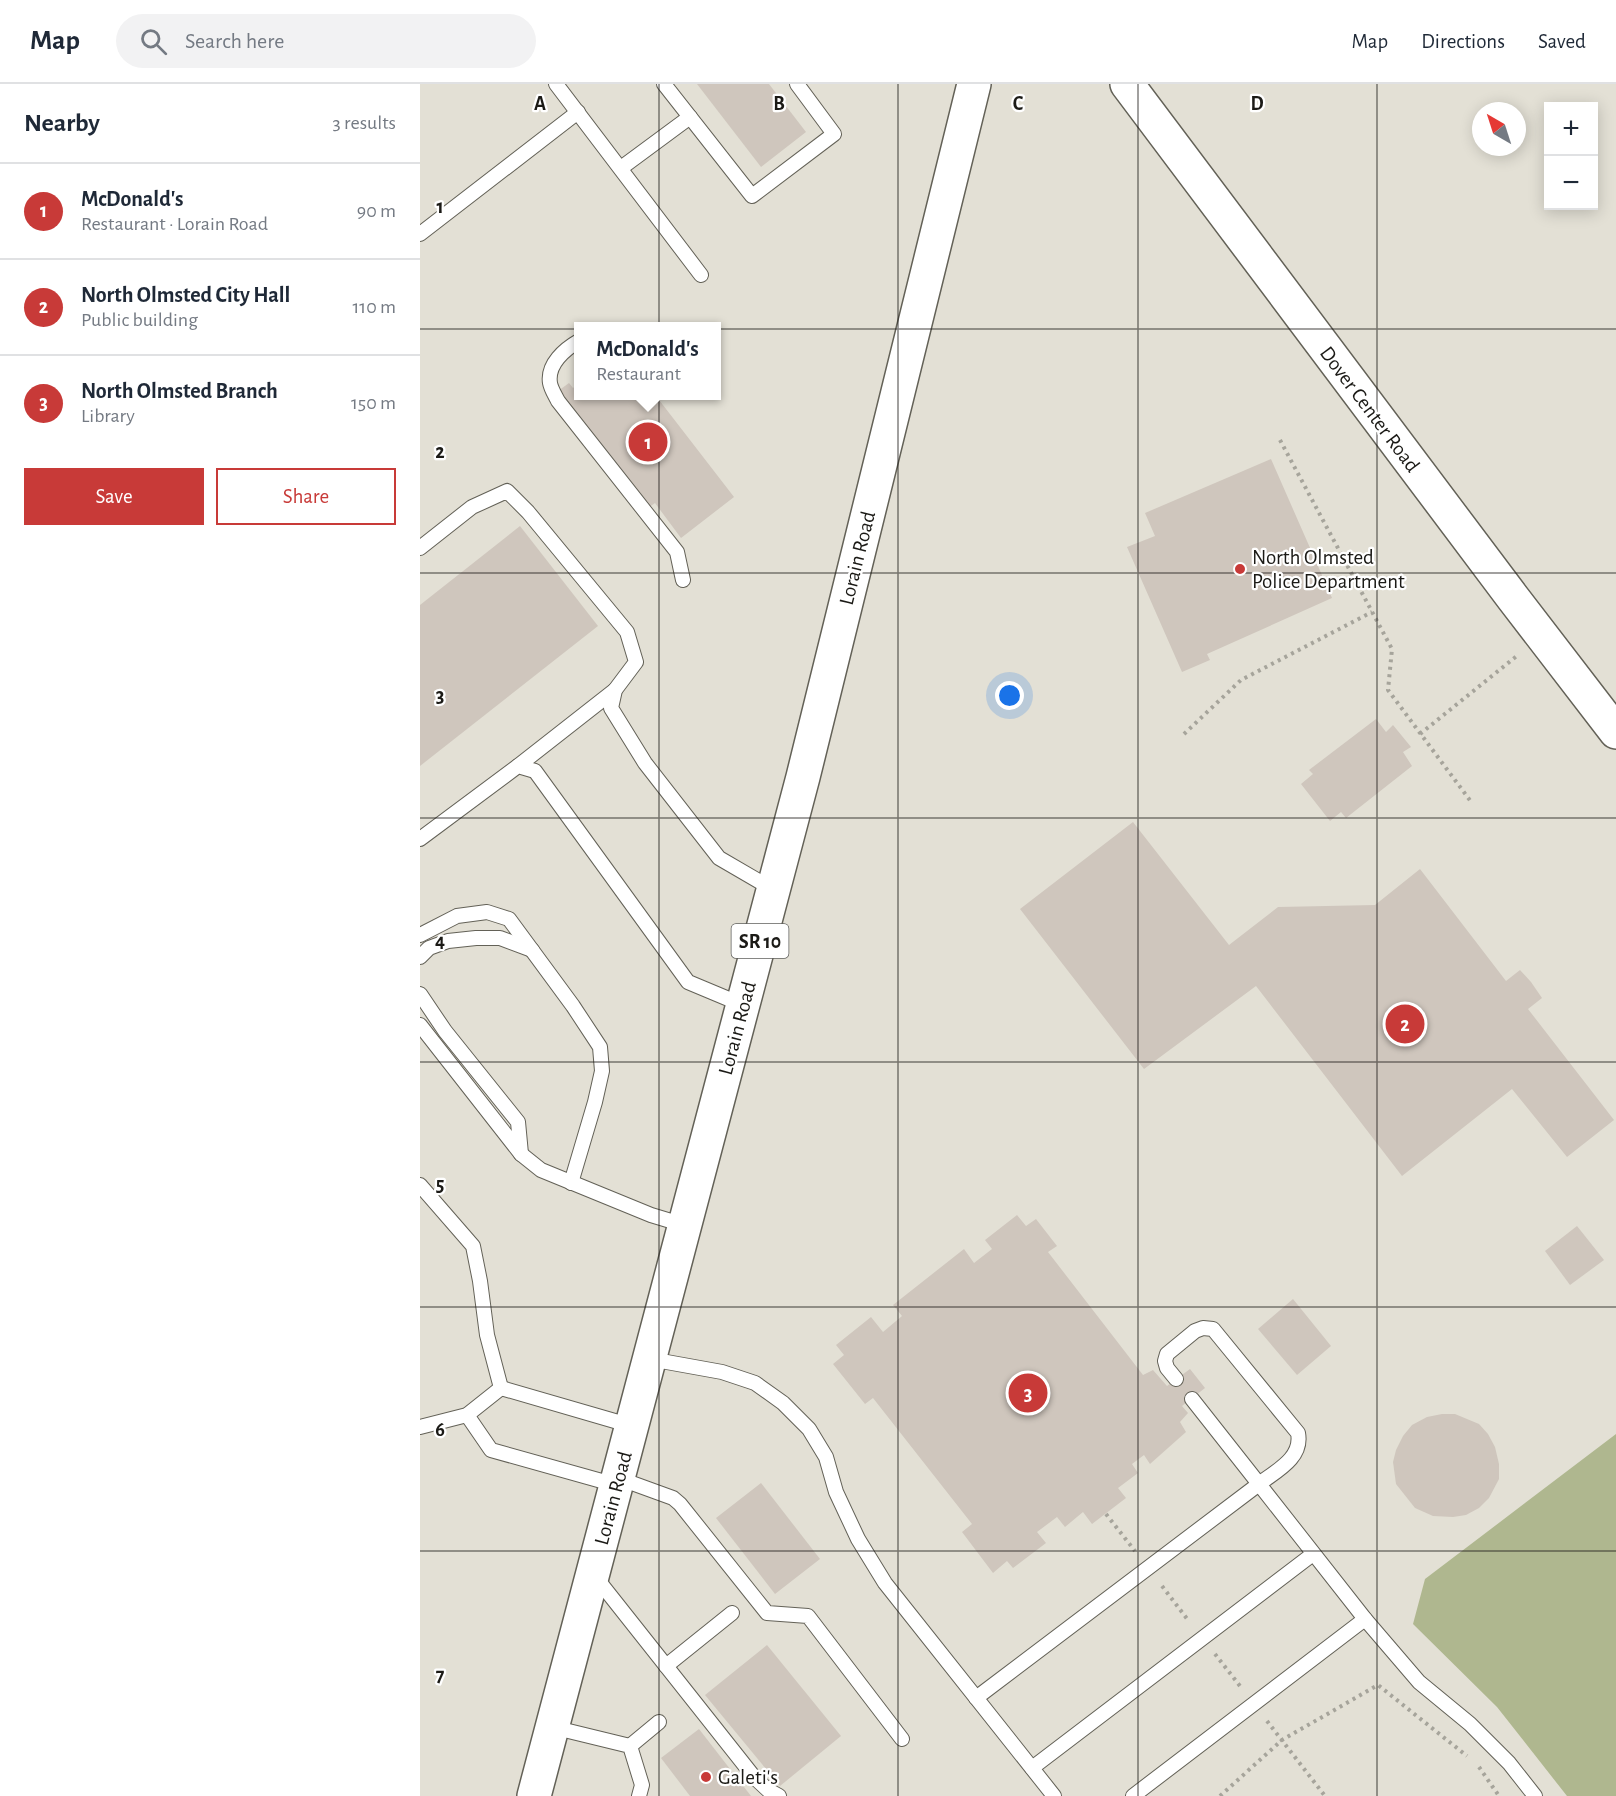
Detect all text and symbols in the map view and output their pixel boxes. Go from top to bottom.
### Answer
search box [116,14,536,68]
icon: search [137,25,170,58]
text: Map [30,27,80,55]
text: Search here [185,30,284,52]
text: Map [1352,31,1388,52]
text: Directions [1421,31,1505,52]
text: Saved [1538,31,1586,52]
text: A [534,94,546,114]
text: B [773,94,785,114]
text: C [1013,94,1024,114]
text: D [1250,94,1264,114]
north arrow [1472,102,1526,156]
map controls [1544,102,1598,210]
button: + [1544,102,1598,156]
text: Nearby [24,110,100,136]
text: 3 results [332,113,396,133]
button: − [1544,156,1598,210]
text: McDonald's [81,188,183,210]
text: 1 [436,197,444,217]
text: 1 [40,201,47,221]
text: 90 m [357,201,396,221]
text: Restaurant · Lorain Road [81,214,268,234]
text: North Olmsted City Hall [81,284,290,306]
text: 2 [39,297,48,317]
text: 110 m [352,297,396,317]
text: Public building [81,310,198,330]
popup [574,322,721,400]
text: McDonald's [596,338,699,360]
street label: Dover Center Road [1316,343,1424,476]
text: Restaurant [596,364,681,384]
text: North Olmsted Branch [81,380,278,402]
text: 3 [39,393,48,413]
text: 150 m [351,393,396,413]
text: Library [81,406,135,426]
pin: 1 [628,420,668,464]
text: 2 [435,442,445,462]
button: Save [24,468,204,525]
button: Share [216,468,396,525]
street label: Lorain Road [836,509,879,607]
place label: North Olmsted Police Department [1252,547,1405,592]
marker: North Olmsted Police Department [1233,562,1247,576]
your location [995,681,1024,710]
text: 3 [436,686,444,706]
road number: SR 10 [732,924,788,958]
text: 4 [435,931,445,951]
street label: Lorain Road [715,979,760,1077]
pin: 2 [1386,1002,1424,1046]
text: 5 [436,1175,444,1195]
pin: 3 [1008,1370,1048,1416]
text: 6 [435,1420,445,1440]
street label: Lorain Road [591,1449,636,1547]
text: 7 [436,1665,445,1685]
place label: Galeti's [718,1767,778,1788]
marker: Galeti's [699,1770,713,1784]

